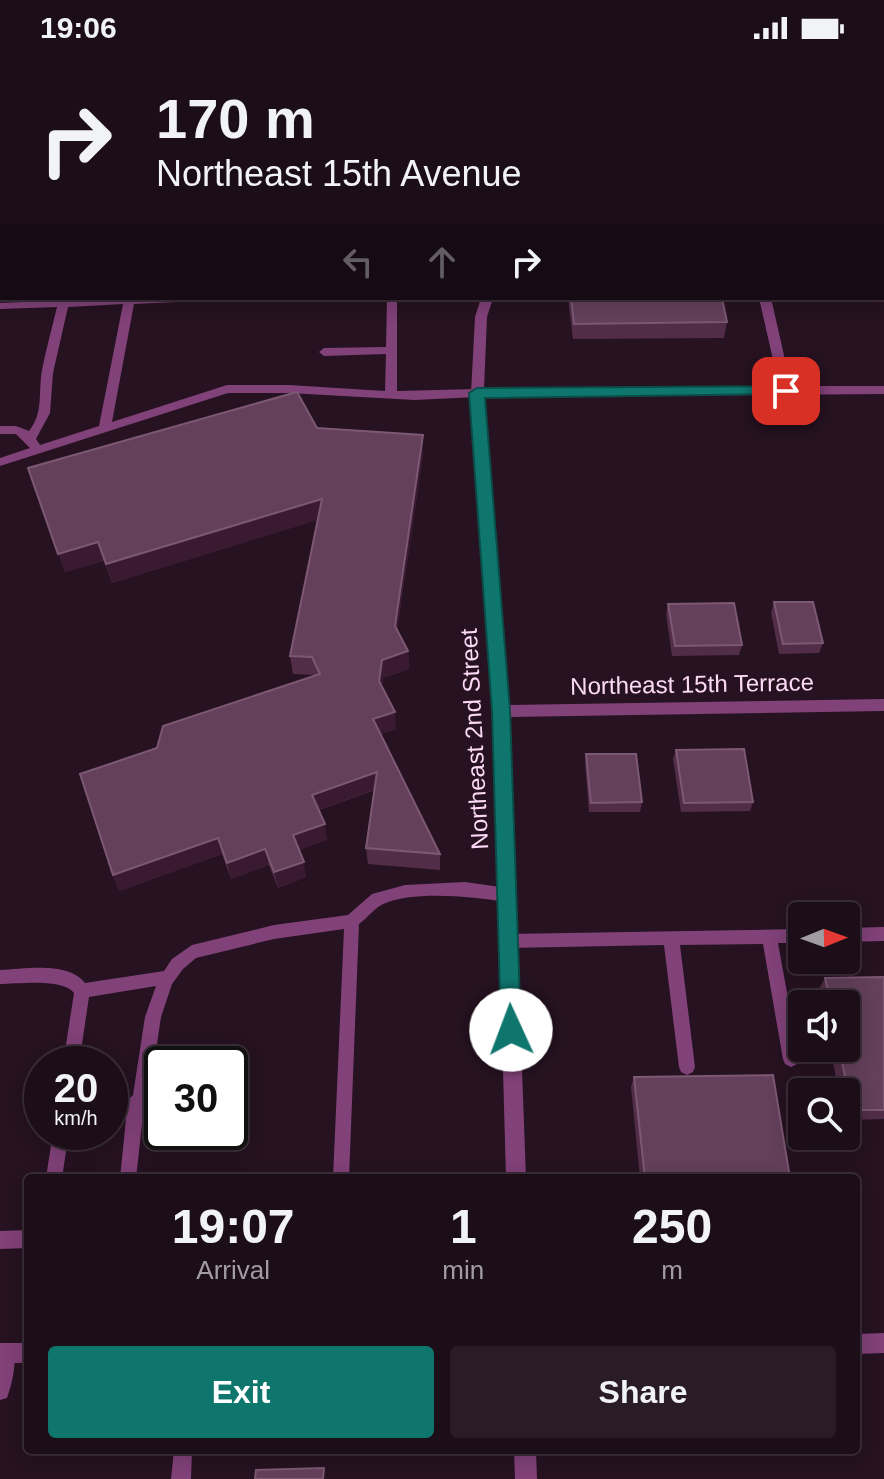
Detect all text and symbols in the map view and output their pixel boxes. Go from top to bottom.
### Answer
text: 19:06 [40,11,117,44]
text: 170 m [156,87,315,150]
icon: right [24,88,128,192]
text: Northeast 15th Avenue [156,153,522,194]
icon: left [336,240,380,284]
icon: ahead [420,240,464,284]
icon: right [504,240,548,284]
pin [752,357,820,425]
icon: arrive [764,369,808,413]
street label: Northeast 2nd Street [455,627,493,850]
street label: Northeast 15th Terrace [570,668,814,700]
north arrow [788,902,860,974]
map controls [788,902,860,1150]
position arrow [469,988,553,1072]
button: sound [788,990,860,1062]
speed limit sign: 30 [144,1046,248,1150]
text: 20 [54,1066,98,1110]
button: search [788,1078,860,1150]
text: km/h [54,1107,98,1129]
text: 19:07 [172,1200,295,1253]
text: 1 [450,1200,477,1253]
text: 250 [632,1200,712,1253]
text: Arrival [196,1255,270,1285]
text: min [442,1255,484,1285]
text: m [661,1255,683,1285]
button: Exit [48,1346,434,1438]
button: Share [450,1346,836,1438]

